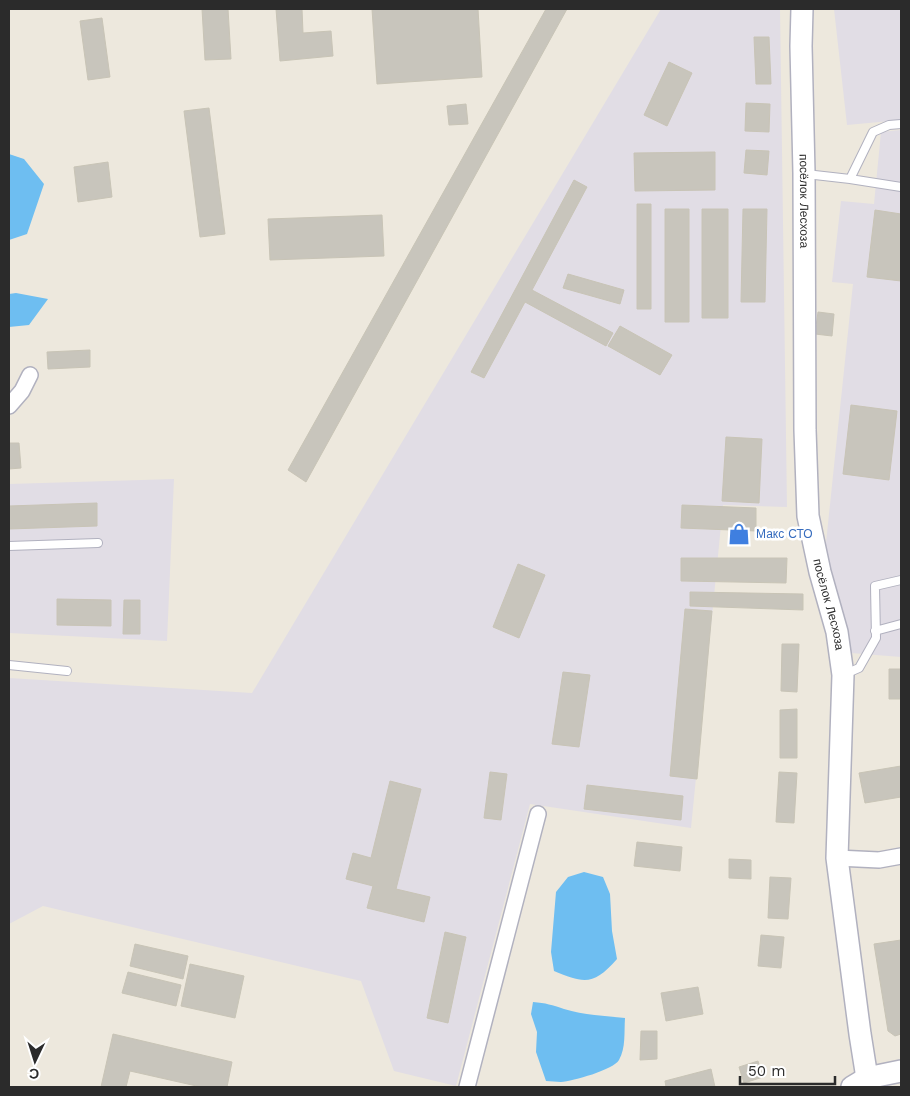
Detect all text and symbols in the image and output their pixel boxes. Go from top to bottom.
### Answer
street label: посёлок Лесхоза [797,154,811,248]
shop icon: Макс СТО [726,521,752,547]
place label: Макс СТО [756,527,813,541]
street label: посёлок Лесхоза [810,557,847,651]
north arrow [10,1036,60,1086]
scale bar [740,1054,835,1086]
text: 50 m [748,1062,785,1080]
text: С [28,1066,40,1082]

